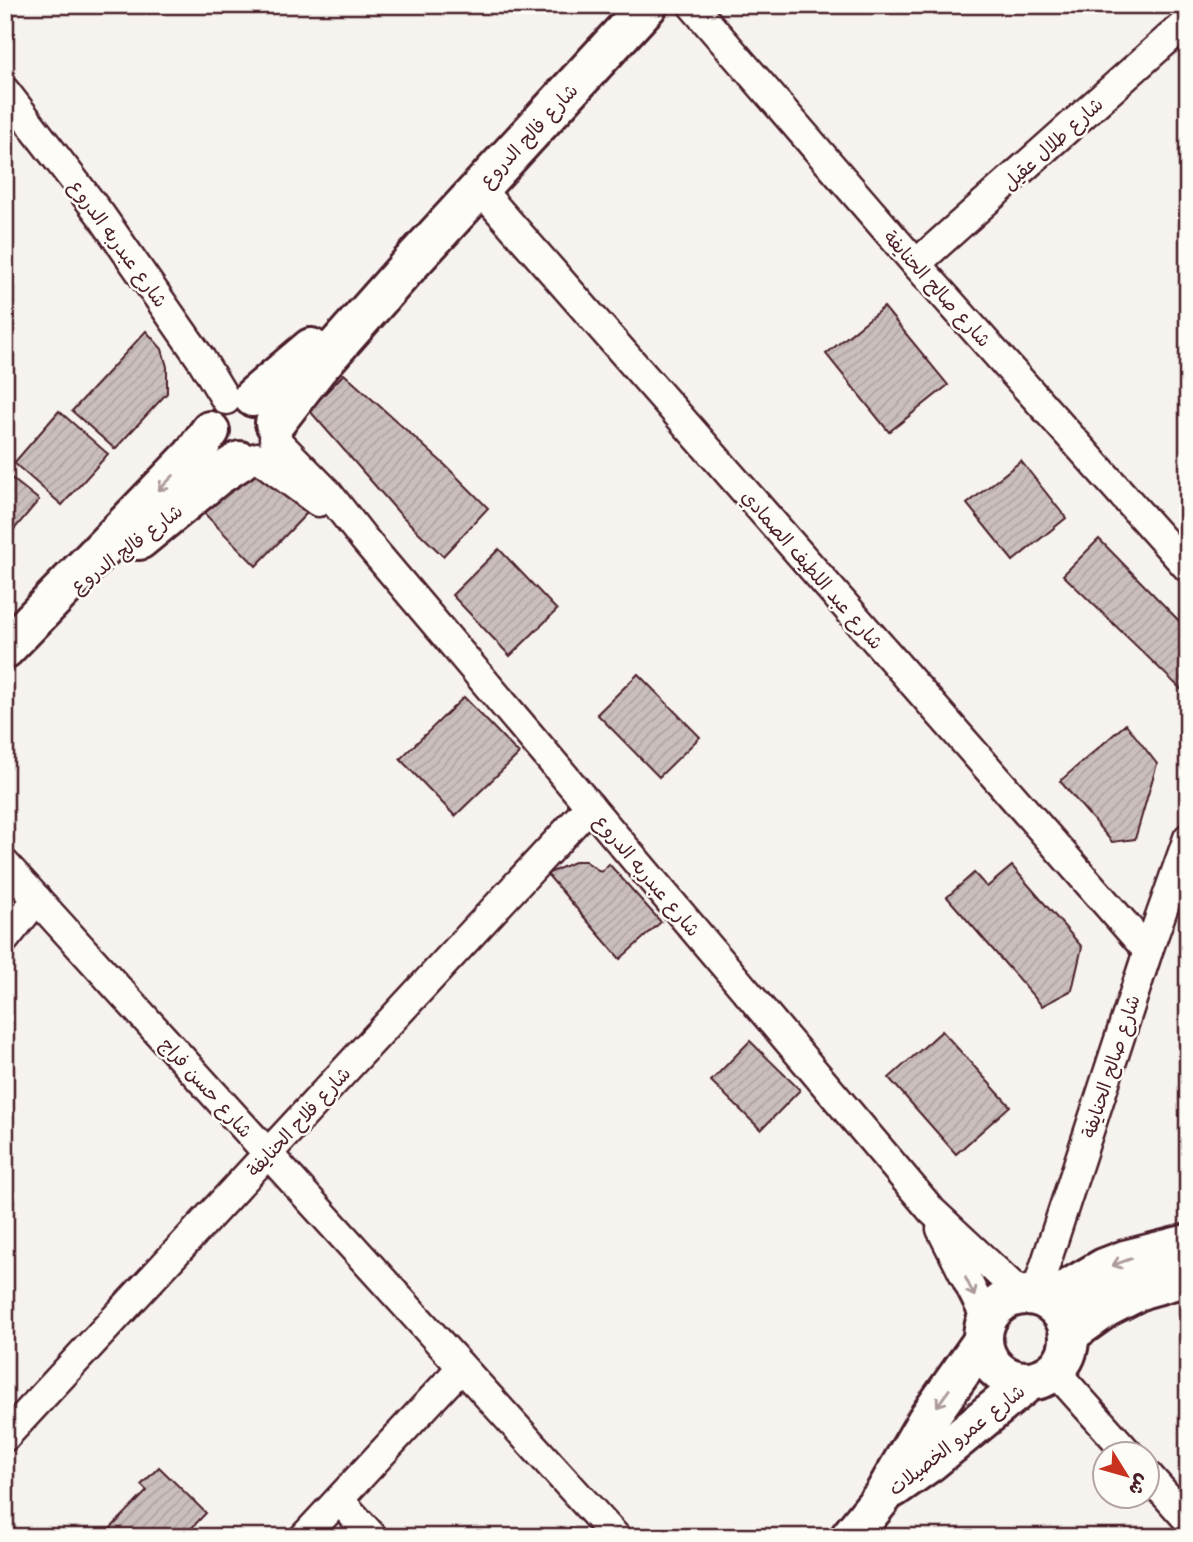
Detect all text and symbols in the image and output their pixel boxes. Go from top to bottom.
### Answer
street label: شارع فالح الدروع [473,78,584,194]
street label: شارع طلال عقيل [996,91,1109,196]
street label: شارع عبدربه الدروع [63,174,174,313]
street label: شارع صالح الحنايفة [877,224,997,353]
one-way arrow [158,474,175,491]
street label: شارع عبد اللطيف الصمادي [734,484,889,656]
street label: شارع فالح الدروع [65,498,188,600]
street label: شارع عبدربه الدروع [588,809,706,943]
street label: شارع صالح الحنايفة [1075,991,1147,1141]
street label: شارع حسن فراج [154,1032,259,1144]
street label: شارع فلاح الحنايفة [241,1061,357,1183]
one-way arrow [1111,1257,1133,1269]
one-way arrow [964,1276,978,1297]
street label: شارع عمرو الخصيلات [883,1378,1031,1502]
one-way arrow [936,1388,950,1407]
north arrow [1092,1440,1162,1510]
text: ش [1124,1470,1156,1501]

